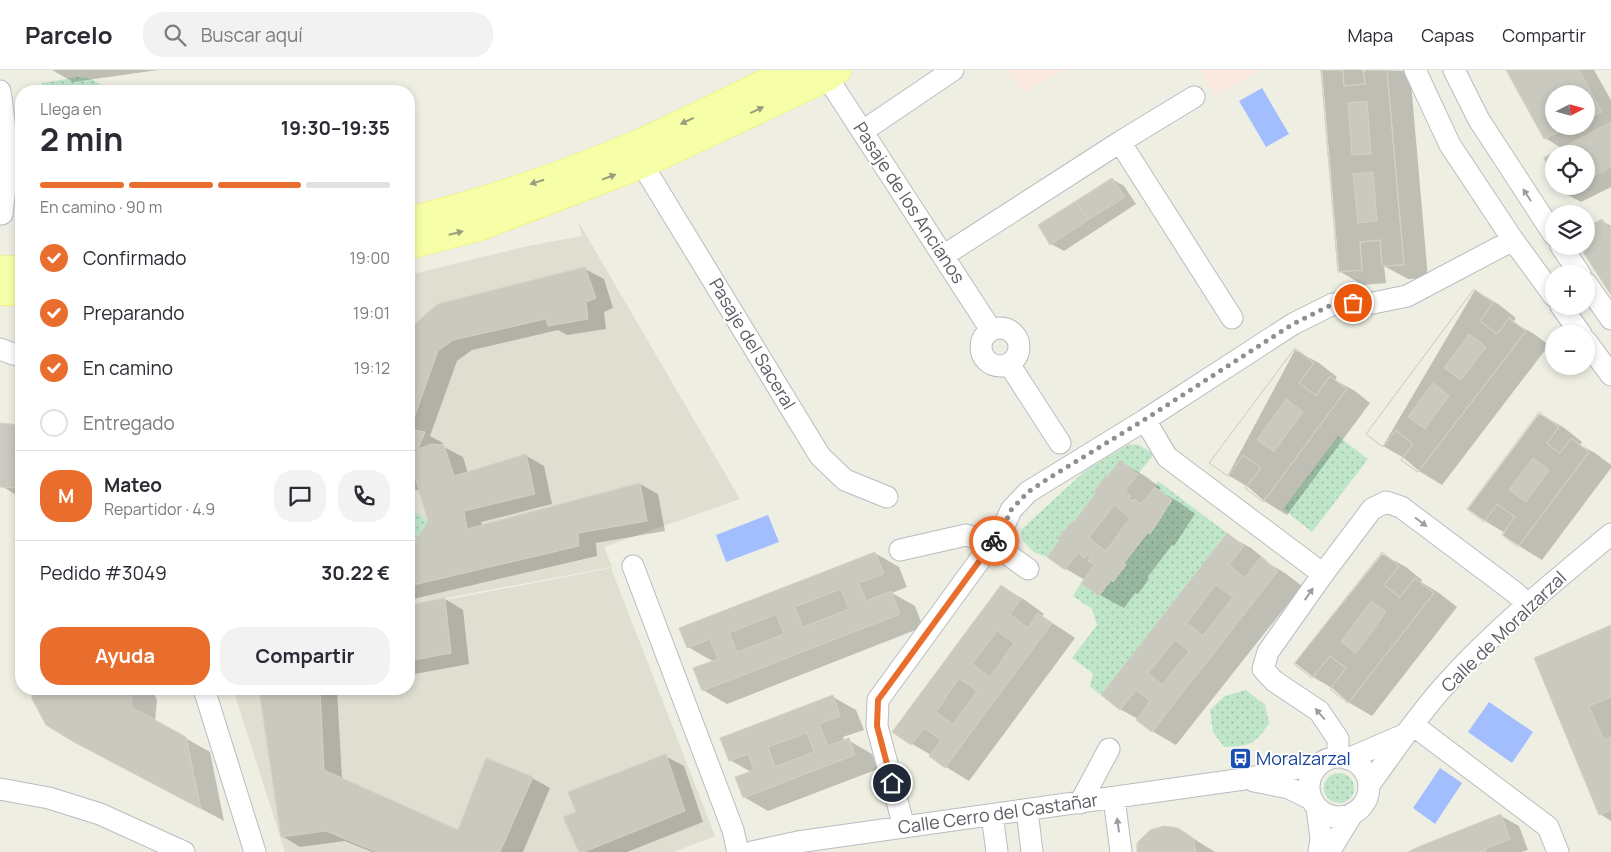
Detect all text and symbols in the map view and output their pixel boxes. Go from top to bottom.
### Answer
search box [143,12,493,57]
text: Parcelo [25,18,113,51]
icon: search [161,21,189,49]
text: Buscar aquí [201,22,303,48]
text: Mapa [1347,23,1393,47]
text: Capas [1421,23,1474,47]
text: Compartir [1502,23,1586,47]
north arrow [1545,85,1595,135]
map controls [1545,85,1595,375]
text: Llega en [40,98,101,120]
one-way arrow [749,106,764,114]
text: 19:30–19:35 [281,115,390,141]
text: 2 min [40,117,123,161]
one-way arrow [680,117,694,125]
street label: Pasaje de los Ancianos [849,117,971,288]
button: locate [1545,145,1595,195]
one-way arrow [601,173,616,180]
one-way arrow [529,179,544,187]
one-way arrow [1522,188,1532,201]
text: En camino · 90 m [40,196,162,218]
button: layers [1545,205,1595,255]
one-way arrow [448,228,463,236]
icon: check [40,244,68,272]
text: Confirmado [83,245,187,271]
text: 19:00 [350,247,390,269]
button: + [1545,265,1595,315]
street label: Pasaje del Saceral [704,273,802,414]
pin [1332,282,1374,324]
icon: bag [1339,289,1367,317]
icon: check [40,299,68,327]
text: Preparando [83,300,185,326]
text: 19:01 [353,302,390,324]
button: − [1545,325,1595,375]
icon: check [40,354,68,382]
text: En camino [83,355,173,381]
text: 19:12 [354,357,390,379]
text: Entregado [83,410,175,436]
button: chat [274,470,326,522]
button: phone [338,470,390,522]
text: Mateo [104,472,162,498]
text: M [58,483,74,509]
text: Repartidor · 4.9 [104,498,215,520]
courier [969,516,1019,566]
one-way arrow [1414,517,1428,527]
icon: bike [980,527,1008,555]
text: Pedido #3049 [40,560,167,586]
text: 30.22 € [321,560,390,586]
street label: Calle de Moralzarzal [1436,565,1571,697]
one-way arrow [1304,587,1314,601]
button: Ayuda [40,627,210,685]
button: Compartir [220,627,390,685]
one-way arrow [1314,708,1325,721]
place label: Moralzarzal [1256,746,1351,770]
bus stop icon: Moralzarzal [1228,747,1252,771]
pin [871,762,913,804]
icon: home [878,769,906,797]
street label: Calle Cerro del Castañar [896,787,1100,839]
one-way arrow [1113,816,1121,832]

